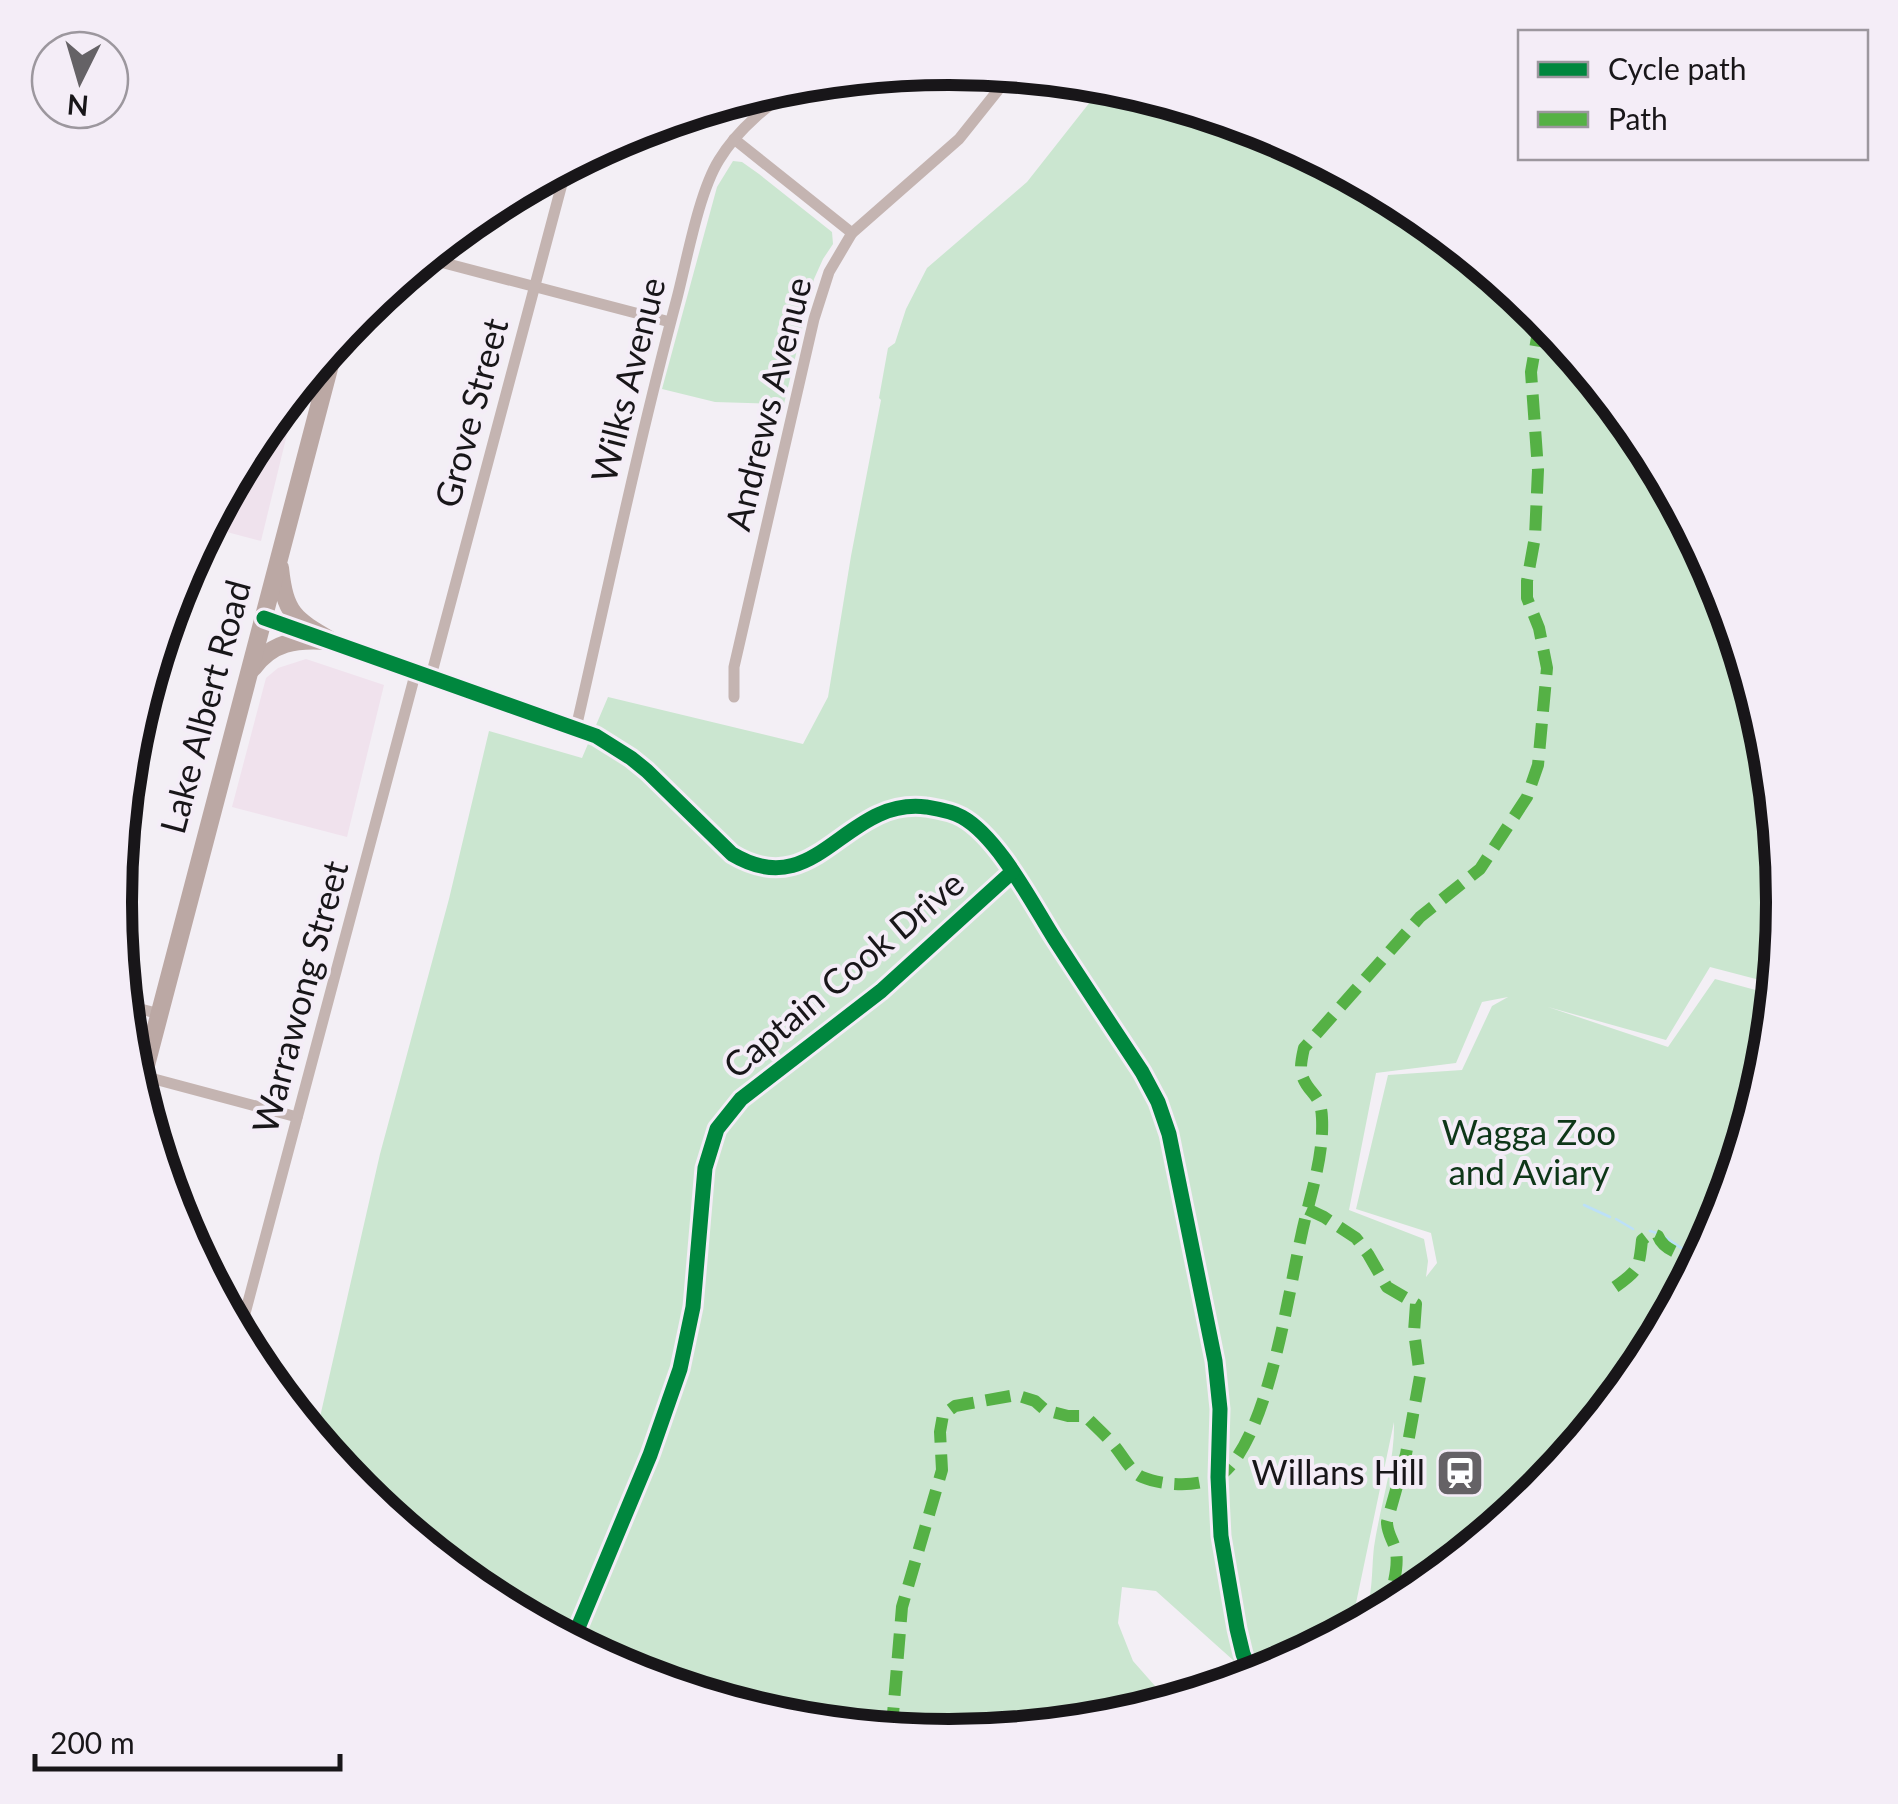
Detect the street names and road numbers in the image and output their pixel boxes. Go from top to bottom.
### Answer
street label: Wilks Avenue [581,273,673,486]
street label: Andrews Avenue [715,273,819,534]
street label: Grove Street [425,313,516,512]
street label: Lake Albert Road [150,575,258,838]
street label: Warrawong Street [243,855,356,1137]
street label: Captain Cook Drive [714,861,971,1086]

